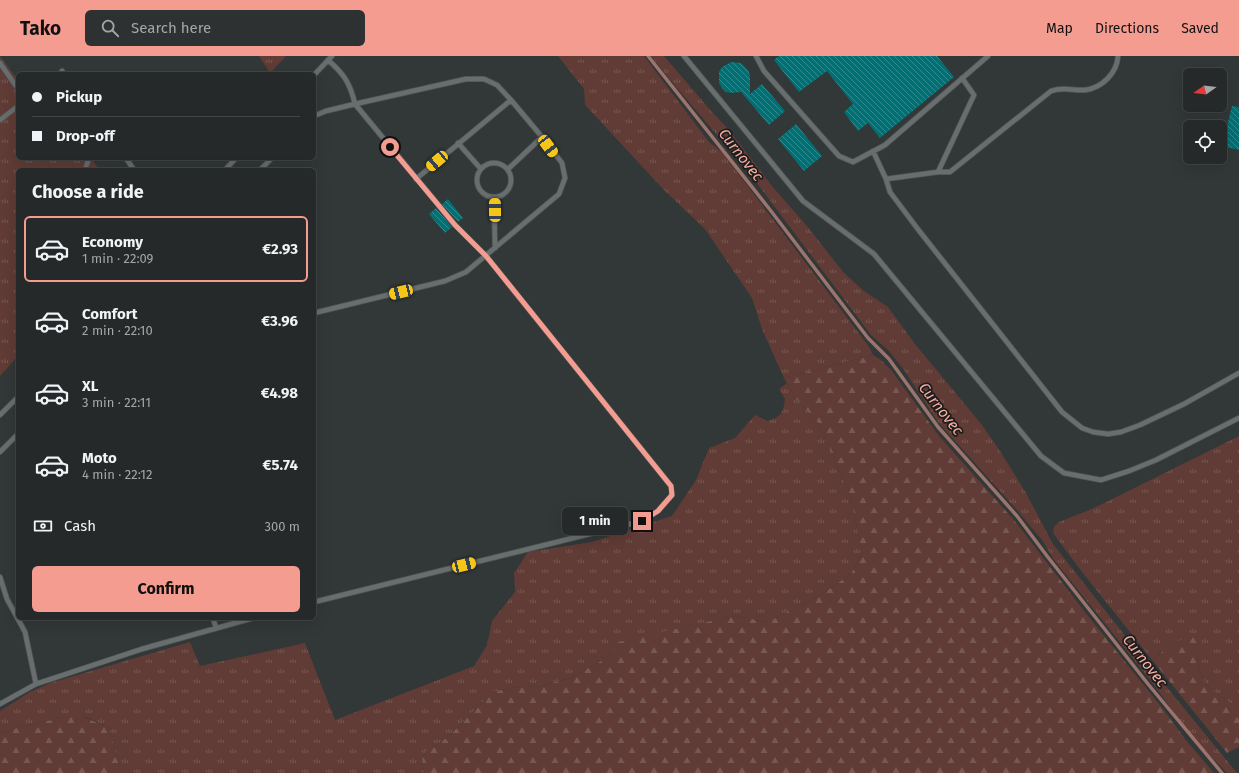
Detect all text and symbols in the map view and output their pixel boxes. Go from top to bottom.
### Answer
search box [85,10,365,46]
text: Tako [20,17,61,40]
icon: search [99,17,121,39]
text: Search here [131,19,211,37]
text: Map [1046,20,1073,37]
text: Directions [1095,20,1159,37]
text: Saved [1181,20,1219,37]
north arrow [1183,68,1227,112]
map controls [1183,68,1227,164]
text: Pickup [56,88,102,106]
button: locate [1183,120,1227,164]
water label: Curnovec [715,125,768,186]
text: Drop-off [56,127,115,145]
car [536,133,560,159]
route start [381,138,399,156]
car [424,149,450,173]
text: Choose a ride [32,181,144,203]
car [489,198,501,222]
icon: car [34,231,70,267]
text: Economy [82,233,143,251]
text: €2.93 [262,240,298,258]
text: 1 min · 22:09 [82,251,153,266]
car [388,283,414,301]
icon: car [34,303,70,339]
text: Comfort [82,305,138,323]
text: €3.96 [261,312,298,330]
text: 2 min · 22:10 [82,323,153,338]
icon: car [34,375,70,411]
text: XL [82,377,98,395]
water label: Curnovec [915,379,968,440]
text: €4.98 [261,384,298,402]
text: 3 min · 22:11 [82,395,151,410]
icon: car [34,447,70,483]
text: Moto [82,449,117,467]
text: €5.74 [263,456,298,474]
text: 4 min · 22:12 [82,467,152,482]
callout: 1 min [562,507,628,535]
route end [633,512,651,530]
text: 1 min [579,513,611,528]
icon: cash [32,515,54,537]
text: Cash [64,517,96,535]
text: 300 m [264,519,300,534]
car [451,556,477,574]
button: Confirm [32,566,300,612]
water label: Curnovec [1119,631,1172,692]

